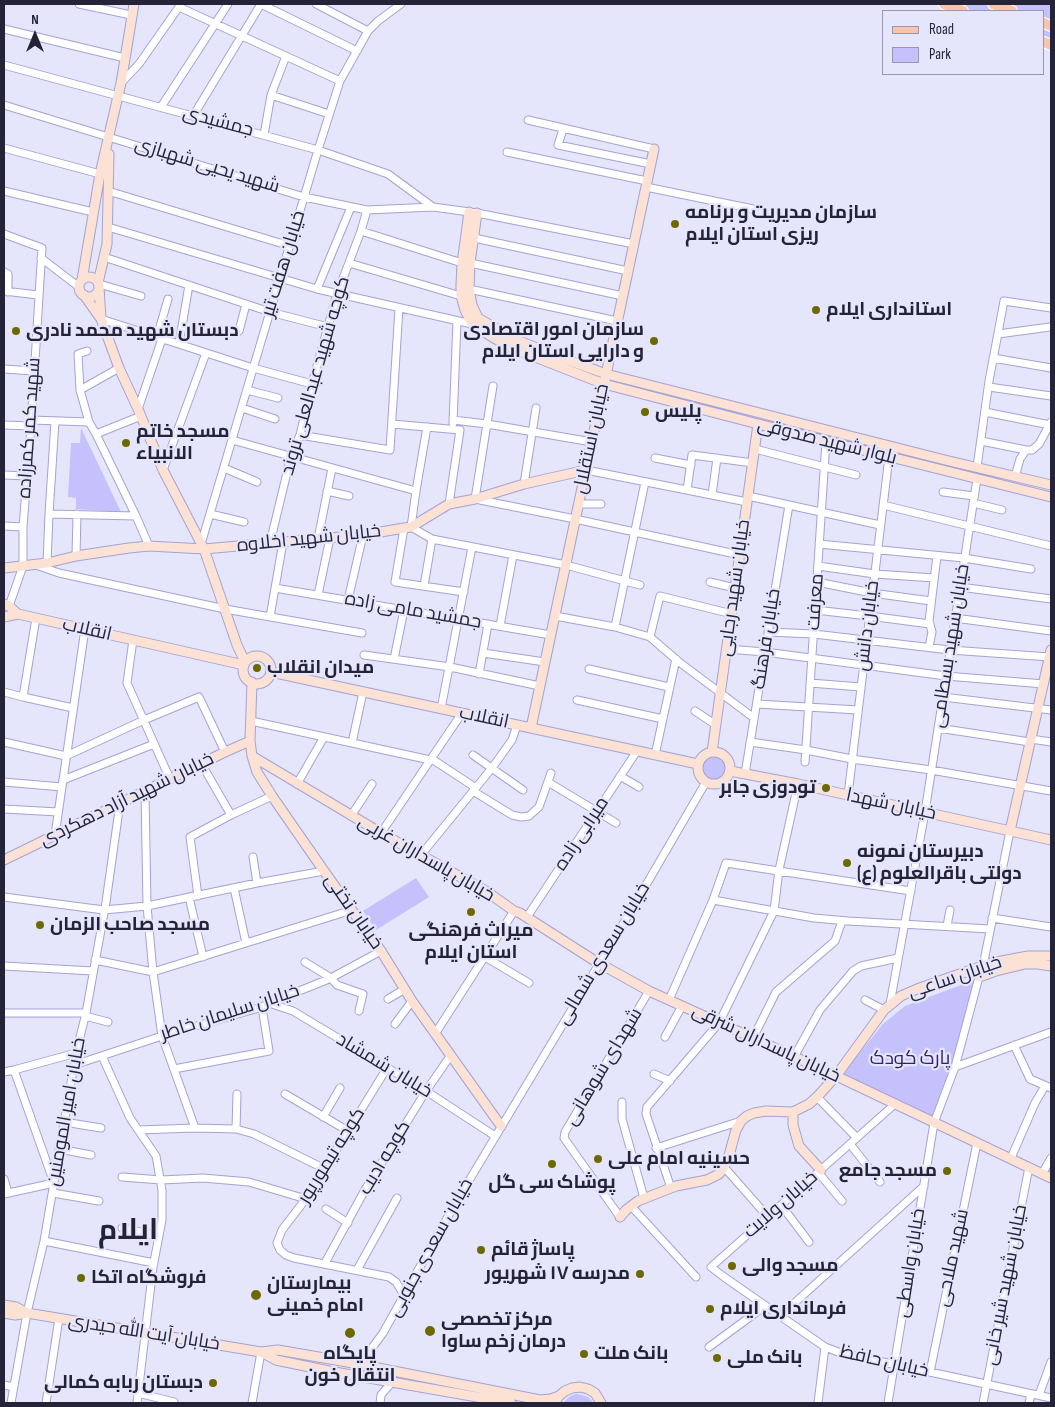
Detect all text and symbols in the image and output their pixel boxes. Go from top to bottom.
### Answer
north arrow [10,10,60,60]
legend [882,10,1045,75]
text: N [31,11,39,28]
text: Road [929,20,954,39]
text: Park [929,45,951,64]
street label: جمشیدی [180,102,256,142]
street label: شهید یحیی شهبازی [132,133,282,199]
place label: سازمان مدیریت و برنامه ریزی استان ایلام [685,202,877,246]
street label: خیابان هفت تیر [257,208,311,320]
marker: سازمان مدیریت و برنامه ریزی استان ایلام [669,218,681,230]
street label: کوچه شهید عبدالعلی تروند [277,274,355,478]
place label: استانداری ایلام [826,299,952,321]
marker: استانداری ایلام [810,304,822,316]
place label: سازمان امور اقتصادی و دارایی استان ایلام [463,319,644,363]
place label: دبستان شهید محمد نادری [26,320,239,342]
marker: دبستان شهید محمد نادری [10,325,22,337]
marker: سازمان امور اقتصادی و دارایی استان ایلام [648,335,660,347]
street label: شهید کمر کمرزاده [14,357,46,499]
street label: خیابان استقلال [569,382,615,496]
place label: پلیس [655,401,702,423]
marker: پلیس [639,406,651,418]
street label: بلوار شهید صدوقی [755,414,899,470]
place label: مسجد خاتم الانبیاء [136,421,229,465]
marker: مسجد خاتم الانبیاء [120,437,132,449]
street label: خیابان شهید رجایی [714,518,756,658]
street label: خیابان شهید اخلاوه [236,520,382,558]
street label: خیابان شهید بسطامی [927,563,975,729]
street label: معرفت [803,573,829,631]
street label: خیابان دانش [851,579,885,673]
street label: خیابان فرهنگ [748,587,786,691]
street label: جمشید مامی زاده [343,588,483,634]
street label: انقلاب [60,613,114,647]
place label: میدان انقلاب [267,657,374,679]
marker: میدان انقلاب [251,662,263,674]
street label: انقلاب [457,702,511,734]
street label: خیابان شهید آزاد دهکردی [36,748,218,852]
place label: تودوزی جابر [719,777,816,799]
marker: تودوزی جابر [820,782,832,794]
street label: خیابان شهدا [844,784,938,826]
street label: میرابی زاده [550,793,614,875]
street label: خیابان پاسداران غربی [353,811,499,907]
place label: دبیرستان نمونه دولتی باقرالعلوم (ع) [857,841,1022,885]
marker: دبیرستان نمونه دولتی باقرالعلوم (ع) [841,857,853,869]
street label: خیابان تختی [319,870,387,954]
street label: خیابان سعدی شمالی [552,879,656,1029]
marker: میراث فرهنگی استان ایلام [465,906,477,918]
place label: مسجد صاحب الزمان [50,914,210,936]
marker: مسجد صاحب الزمان [34,919,46,931]
place label: میراث فرهنگی استان ایلام [408,920,534,964]
street label: خیابان ساعی [905,951,1005,1005]
street label: خیابان سلیمان خاطر [157,980,303,1046]
street label: خیابان پاسداران شرقی [688,1000,844,1088]
street label: شهدای شوهانی [560,1004,648,1130]
street label: خیابان شمشاد [332,1028,436,1104]
street label: خیابان امیر المومنین [43,1036,91,1188]
park label: پارک کودک [870,1048,950,1070]
street label: کوچه تیمورپور [293,1104,371,1208]
street label: کوچه ادیب [354,1117,416,1199]
place label: حسینیه امام علی [608,1148,750,1170]
marker: حسینیه امام علی [592,1153,604,1165]
marker: پوشاک سی گل [546,1158,558,1170]
place label: مسجد جامع [839,1160,937,1182]
marker: مسجد جامع [941,1165,953,1177]
street label: خیابان ولایت [739,1166,823,1244]
place label: پوشاک سی گل [488,1172,616,1194]
street label: خیابان سعدی جنوبی [383,1175,479,1321]
street label: خیابان شهید شیر خانی [979,1203,1033,1367]
street label: خیابان واسطی [891,1207,931,1319]
street label: شهید ملاحی [932,1207,974,1309]
district label: ایلام [98,1215,158,1249]
place label: پاساژ قائم [491,1239,575,1261]
marker: پاساژ قائم [475,1244,487,1256]
place label: مسجد والی [742,1255,839,1277]
marker: مسجد والی [726,1260,738,1272]
place label: مدرسه ۱۷ شهریور [485,1263,630,1285]
place label: فروشگاه اتکا [91,1267,206,1289]
marker: مدرسه ۱۷ شهریور [634,1268,646,1280]
marker: فروشگاه اتکا [75,1272,87,1284]
place label: بیمارستان امام خمینی [267,1273,364,1317]
marker: بیمارستان امام خمینی [249,1288,263,1302]
place label: فرمانداری ایلام [720,1298,847,1320]
marker: فرمانداری ایلام [704,1303,716,1315]
place label: مرکز تخصصی درمان زخم ساوا [441,1309,566,1353]
street label: خیابان آیت الله حیدری [67,1310,221,1356]
marker: مرکز تخصصی درمان زخم ساوا [423,1324,437,1338]
marker: پایگاه انتقال خون [343,1326,357,1340]
street label: خیابان حافظ [837,1341,931,1383]
place label: پایگاه انتقال خون [304,1343,396,1387]
place label: بانک ملت [594,1343,668,1365]
place label: بانک ملی [727,1347,802,1369]
marker: بانک ملت [578,1348,590,1360]
marker: بانک ملی [711,1352,723,1364]
place label: دبستان ربابه کمالی [44,1372,203,1394]
marker: دبستان ربابه کمالی [207,1377,219,1389]

